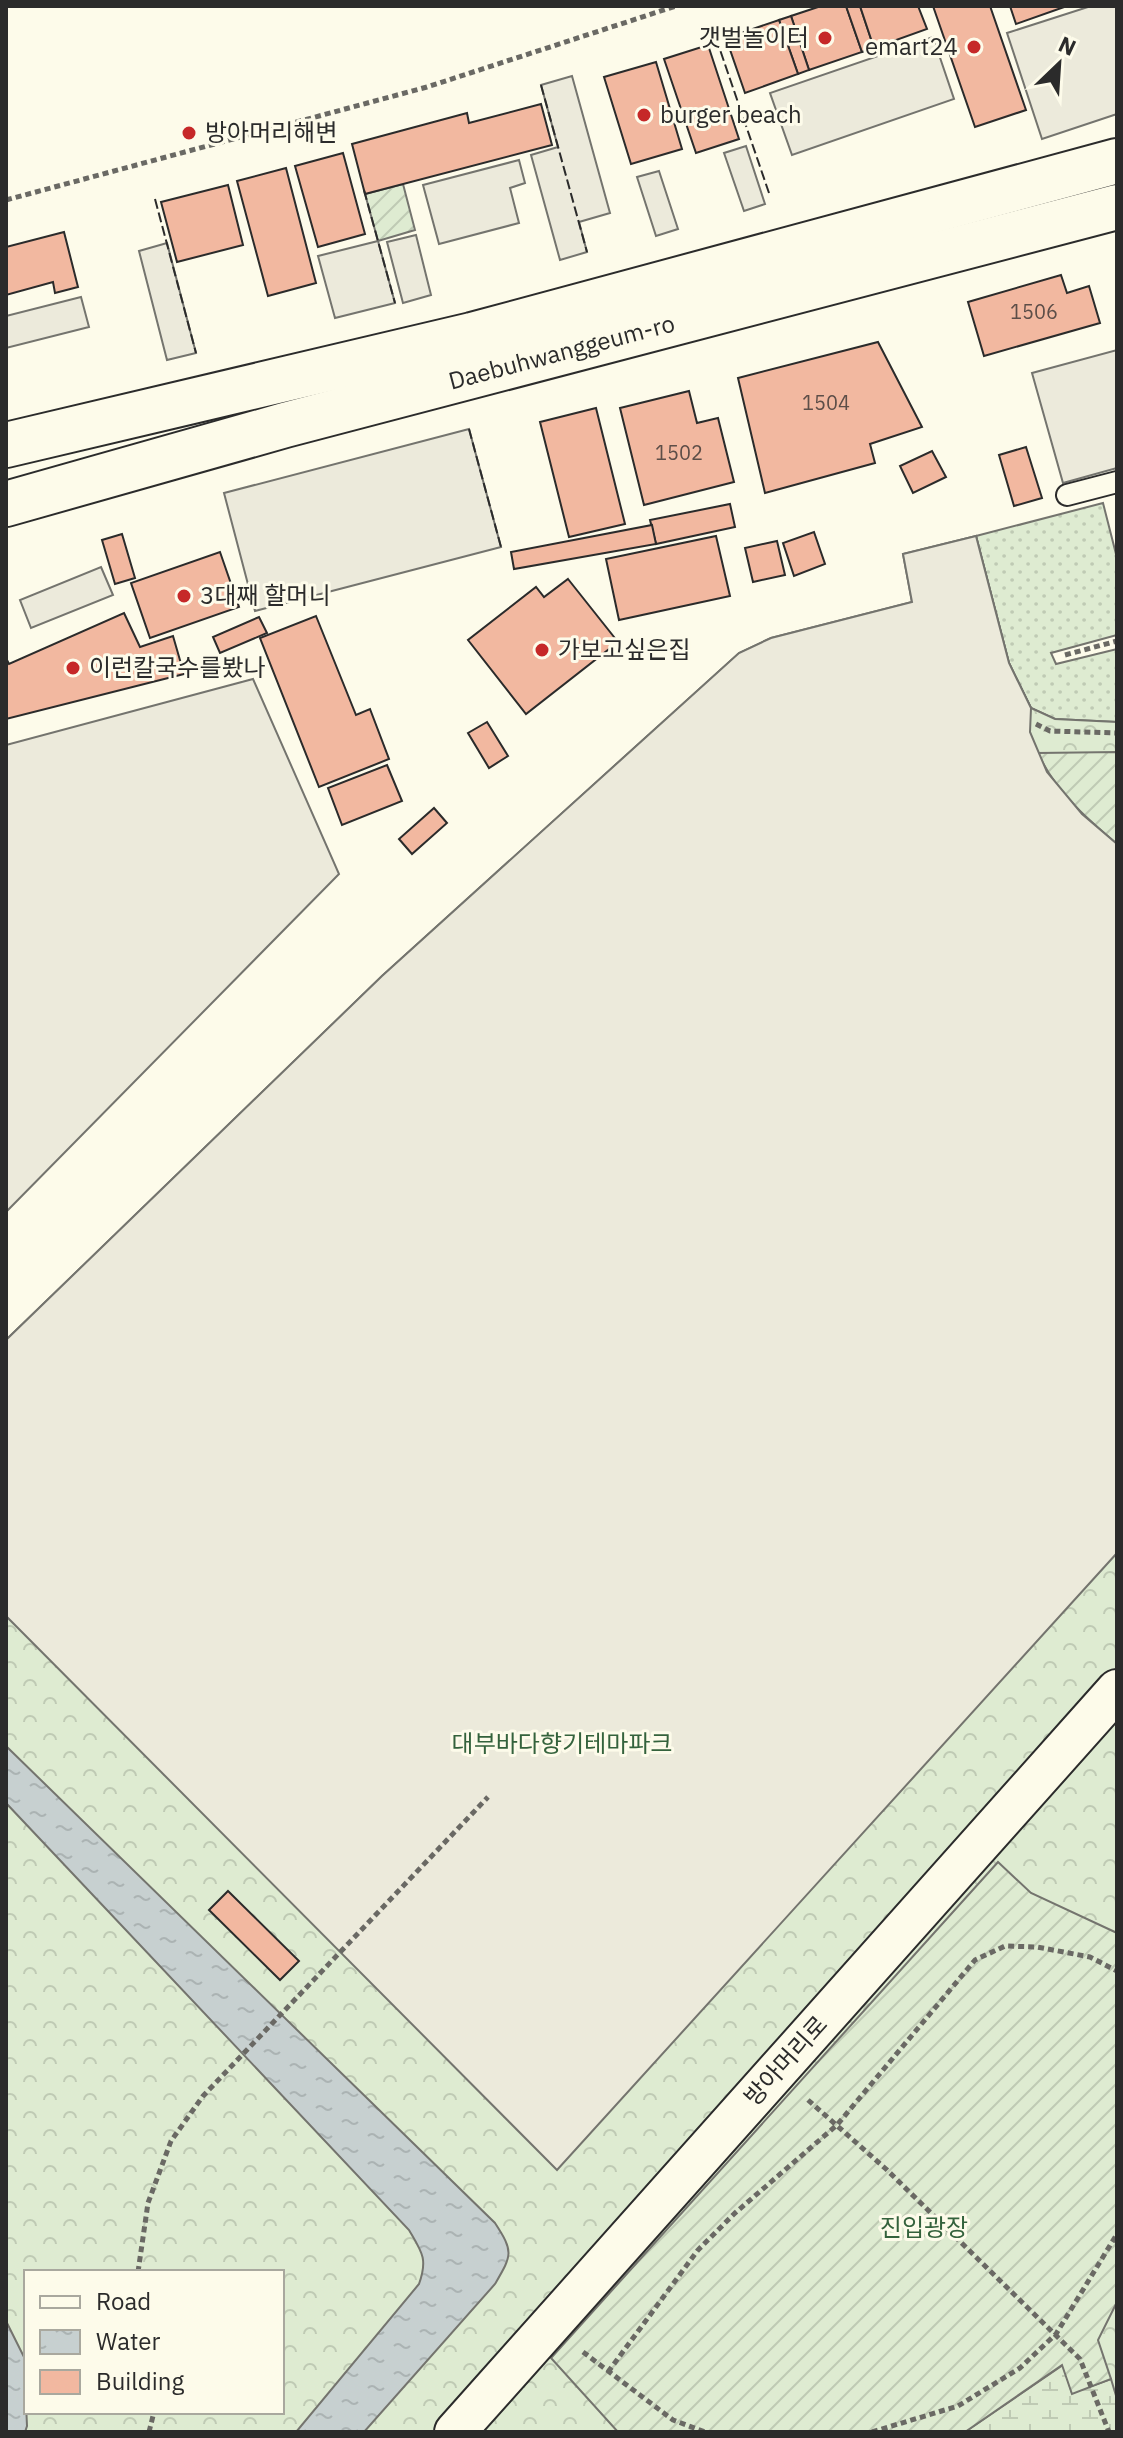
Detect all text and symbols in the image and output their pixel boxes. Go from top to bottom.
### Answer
place label: 갯벌놀이터 [699,21,809,53]
north arrow [1019,24,1099,104]
marker: 갯벌놀이터 [816,29,834,47]
text: N [1054,29,1081,62]
place label: emart24 [865,30,958,62]
marker: emart24 [965,38,983,56]
place label: burger beach [660,98,802,130]
marker: burger beach [635,106,653,124]
place label: 방아머리해변 [205,116,337,148]
marker: 방아머리해변 [180,124,198,142]
house number: 1506 [1010,298,1058,325]
street label: Daebuhwanggeum-ro [445,307,678,396]
house number: 1504 [802,389,850,416]
house number: 1502 [655,439,703,466]
place label: 3대째 할머니 [200,579,330,611]
marker: 3대째 할머니 [175,587,193,605]
place label: 가보고싶은집 [558,633,690,665]
marker: 가보고싶은집 [533,641,551,659]
place label: 이런칼국수를봤나 [89,651,266,683]
marker: 이런칼국수를봤나 [64,659,82,677]
park label: 대부바다향기테마파크 [452,1727,672,1759]
street label: 방아머리로 [736,2009,834,2112]
park label: 진입광장 [880,2211,968,2243]
legend [24,2270,284,2414]
text: Road [96,2285,151,2317]
text: Water [96,2325,160,2357]
text: Building [96,2365,184,2397]

